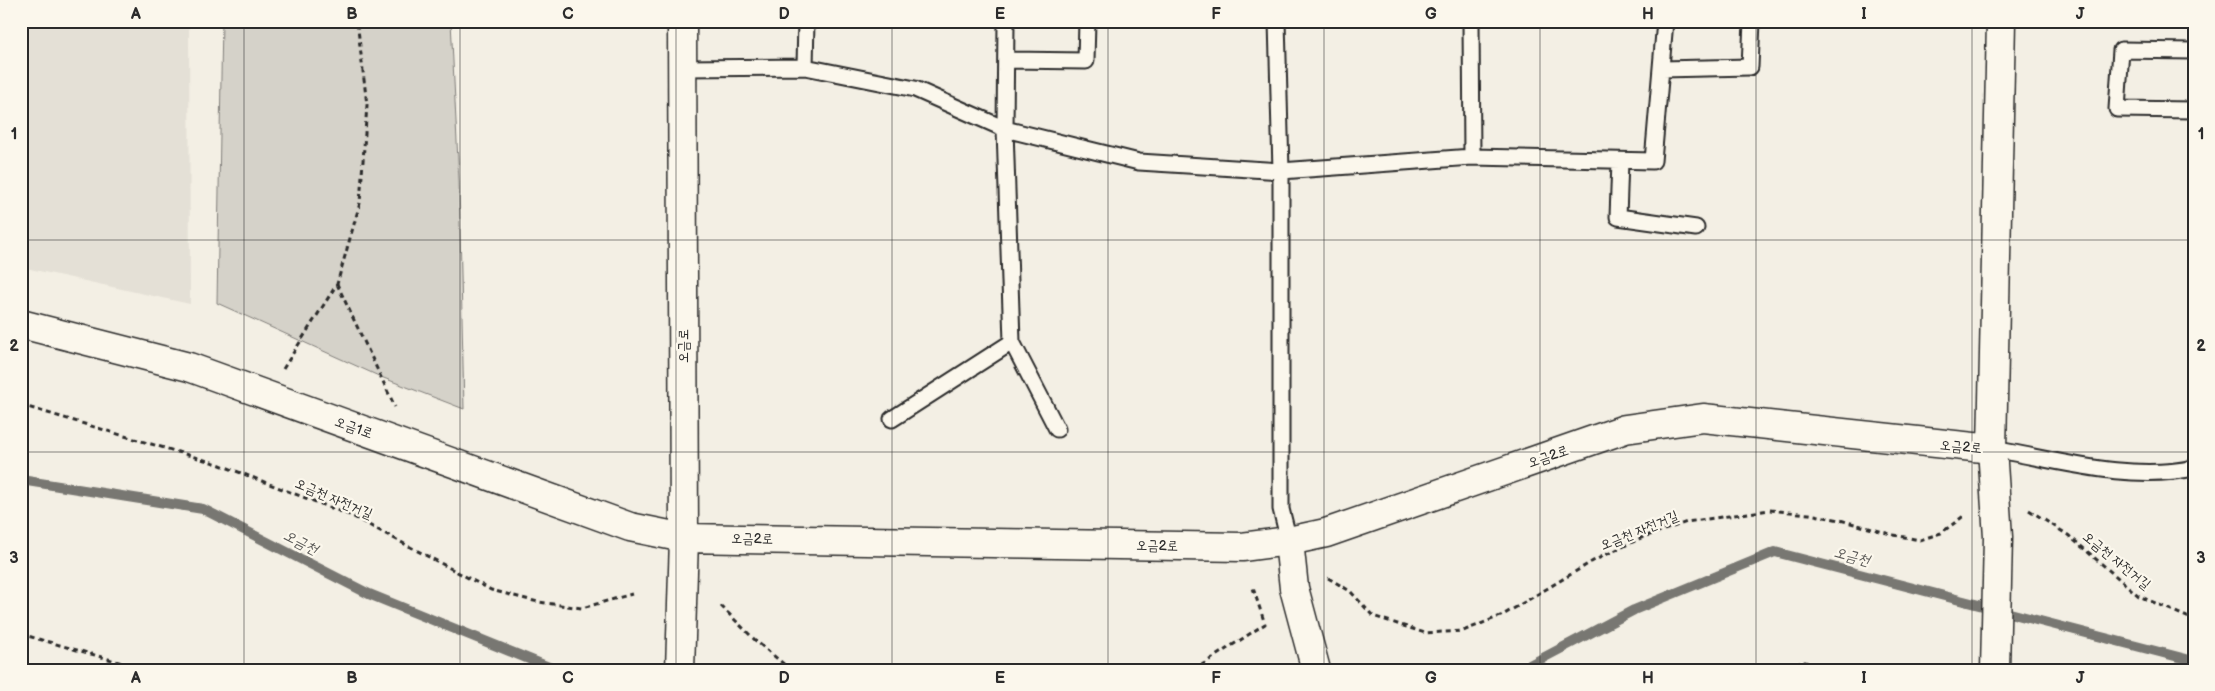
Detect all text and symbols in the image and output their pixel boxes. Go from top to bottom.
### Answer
text: A [130,5,141,24]
text: B [346,5,358,24]
text: C [562,5,574,24]
text: D [778,5,790,24]
text: E [995,5,1005,24]
text: F [1211,5,1221,24]
text: G [1425,5,1437,24]
text: H [1642,5,1654,24]
text: I [1861,5,1867,24]
text: J [2076,5,2085,24]
text: 1 [11,125,17,144]
text: 1 [2198,125,2204,144]
street label: 오금로 [675,329,692,363]
text: 2 [9,337,19,356]
text: 2 [2196,337,2206,356]
street label: 오금1로 [332,413,375,442]
street label: 오금2로 [1939,436,1983,457]
street label: 오금2로 [1526,442,1571,471]
street label: 오금천 자전거길 [292,474,376,523]
street label: 오금천 자전거길 [1598,507,1681,554]
water label: 오금천 [280,526,323,560]
street label: 오금천 자전거길 [2079,528,2155,593]
street label: 오금2로 [731,530,773,547]
street label: 오금2로 [1136,537,1178,554]
water label: 오금천 [1832,543,1874,571]
text: 3 [9,549,19,568]
text: 3 [2196,549,2206,568]
text: A [130,669,141,688]
text: B [346,669,358,688]
text: C [562,669,574,688]
text: D [778,669,790,688]
text: E [995,669,1005,688]
text: F [1211,669,1221,688]
text: G [1425,669,1437,688]
text: H [1642,669,1654,688]
text: I [1861,669,1867,688]
text: J [2076,669,2085,688]

